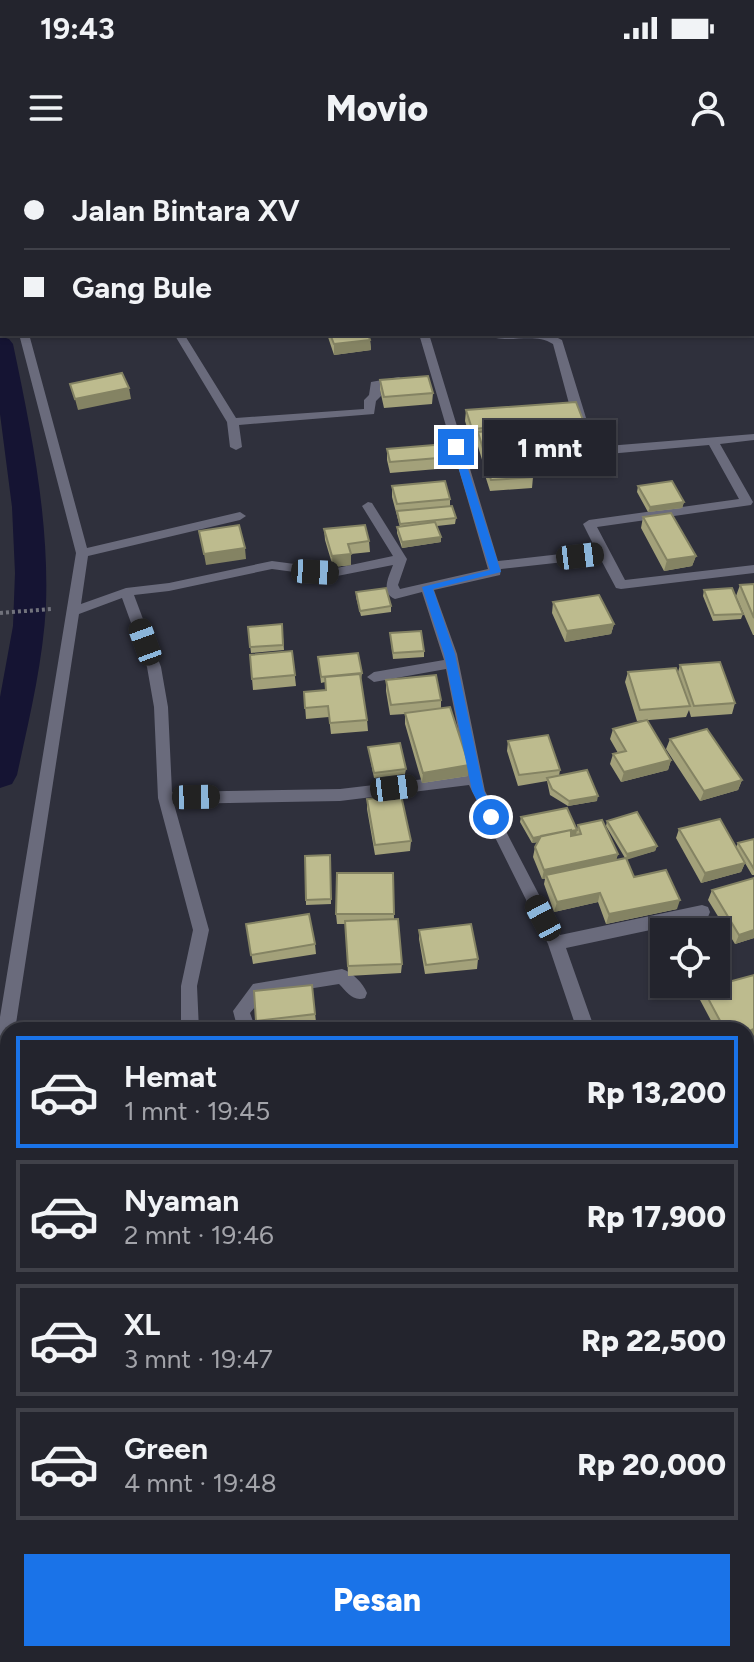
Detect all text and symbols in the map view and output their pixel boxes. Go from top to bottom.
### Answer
text: 19:43 [40,10,115,47]
icon: menu [24,86,68,130]
icon: person [686,86,730,130]
text: Movio [326,87,428,130]
text: Jalan Bintara XV [72,192,300,229]
text: Gang Bule [72,269,212,306]
callout: 1 mnt [484,419,616,475]
route end [438,429,474,465]
text: 1 mnt [517,432,583,464]
car [555,541,605,571]
car [290,559,340,585]
car [126,615,164,669]
car [369,773,419,803]
car [172,785,220,809]
route start [473,799,509,835]
car [521,891,565,945]
map controls [650,918,730,998]
button: locate [650,918,730,998]
icon: car [28,1056,100,1128]
text: Hemat [124,1058,217,1095]
text: Rp 13,200 [587,1074,726,1111]
text: 1 mnt · 19:45 [124,1095,270,1127]
icon: car [28,1180,100,1252]
text: Nyaman [124,1182,239,1219]
text: Rp 17,900 [587,1198,726,1235]
text: 2 mnt · 19:46 [124,1219,274,1251]
icon: car [28,1304,100,1376]
text: XL [124,1306,160,1343]
text: Rp 22,500 [581,1322,726,1359]
text: 3 mnt · 19:47 [124,1343,273,1375]
icon: car [28,1428,100,1500]
text: Green [124,1430,208,1467]
text: Rp 20,000 [577,1446,726,1483]
text: 4 mnt · 19:48 [124,1467,277,1499]
button: Pesan [24,1554,730,1646]

